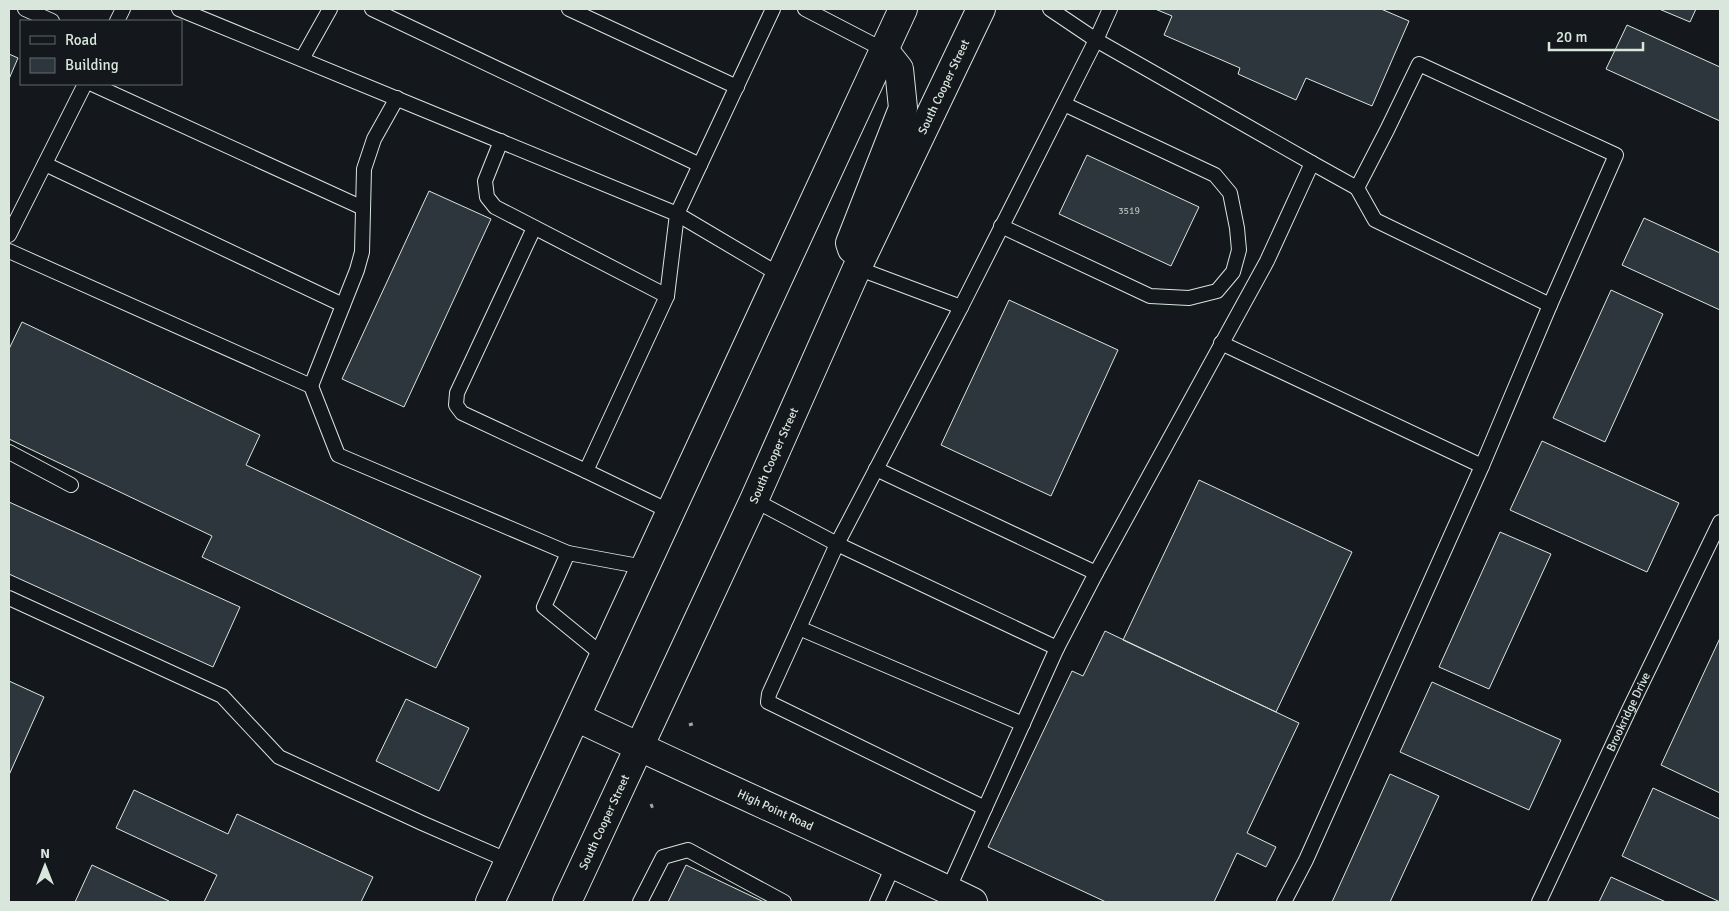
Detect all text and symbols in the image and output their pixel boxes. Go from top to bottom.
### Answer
legend [20,20,182,85]
scale bar [1549,20,1643,52]
text: 20 m [1556,28,1587,46]
text: Road [65,31,97,49]
street label: South Cooper Street [915,37,973,137]
text: Building [65,56,119,74]
house number: 3519 [1118,205,1140,217]
street label: South Cooper Street [746,405,802,506]
street label: Brookridge Drive [1603,670,1654,754]
street label: South Cooper Street [576,772,633,872]
street label: High Point Road [735,786,816,834]
north arrow [20,841,70,891]
text: N [40,845,50,862]

